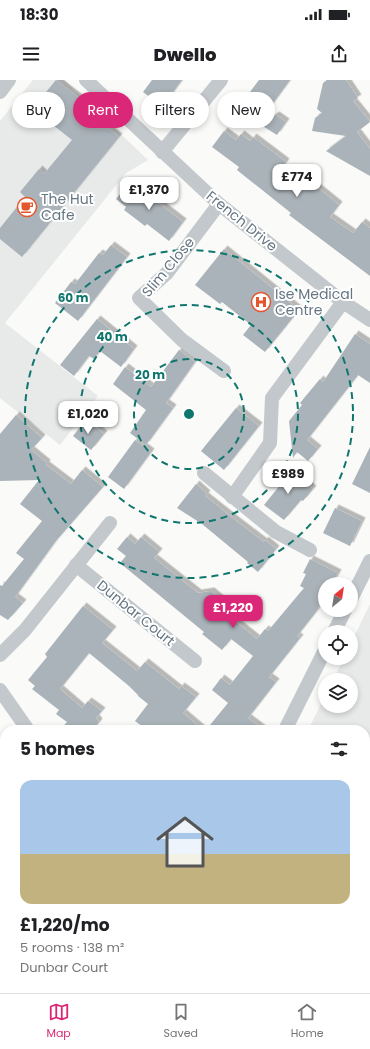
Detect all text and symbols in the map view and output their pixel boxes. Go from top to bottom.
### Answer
text: 18:30 [20,4,58,25]
text: Dwello [154,42,216,67]
icon: menu [20,43,42,65]
icon: share [328,43,350,65]
chip: Buy [12,92,65,128]
chip: Rent [73,92,133,128]
chip: Filters [141,92,209,128]
chip: New [217,92,275,128]
pin: £774 [273,164,321,198]
text: £774 [281,167,313,186]
pin: £1,370 [116,177,182,211]
text: £1,370 [129,180,169,199]
street label: French Drive [202,186,282,256]
place label: The Hut Cafe [41,189,94,225]
cafe icon: The Hut Cafe [16,196,38,218]
street label: Slim Close [137,233,199,301]
place label: Ise Medical Centre [275,284,353,320]
text: 60 m [58,289,89,306]
hospital icon: Ise Medical Centre [250,291,272,313]
text: 40 m [96,328,128,345]
text: 20 m [135,366,165,383]
pin: £1,020 [55,401,121,435]
text: £1,020 [67,404,109,423]
centre of rings [182,407,196,421]
pin: £989 [264,461,312,495]
text: £989 [271,464,305,483]
street label: Dunbar Court [93,575,179,651]
north arrow [318,577,358,617]
map controls [318,577,358,713]
pin: £1,220 [200,595,266,629]
text: £1,220 [213,598,253,617]
button: locate [318,625,358,665]
button: layers [318,673,358,713]
text: 5 homes [20,737,95,761]
icon: filters [328,738,350,760]
icon: home [149,806,221,878]
text: £1,220/mo [20,913,110,937]
text: 5 rooms · 138 m² [20,938,124,957]
text: Dunbar Court [20,958,108,977]
tab: Map [46,1001,71,1042]
tab: Saved [164,1001,198,1042]
tab: Home [291,1001,324,1042]

